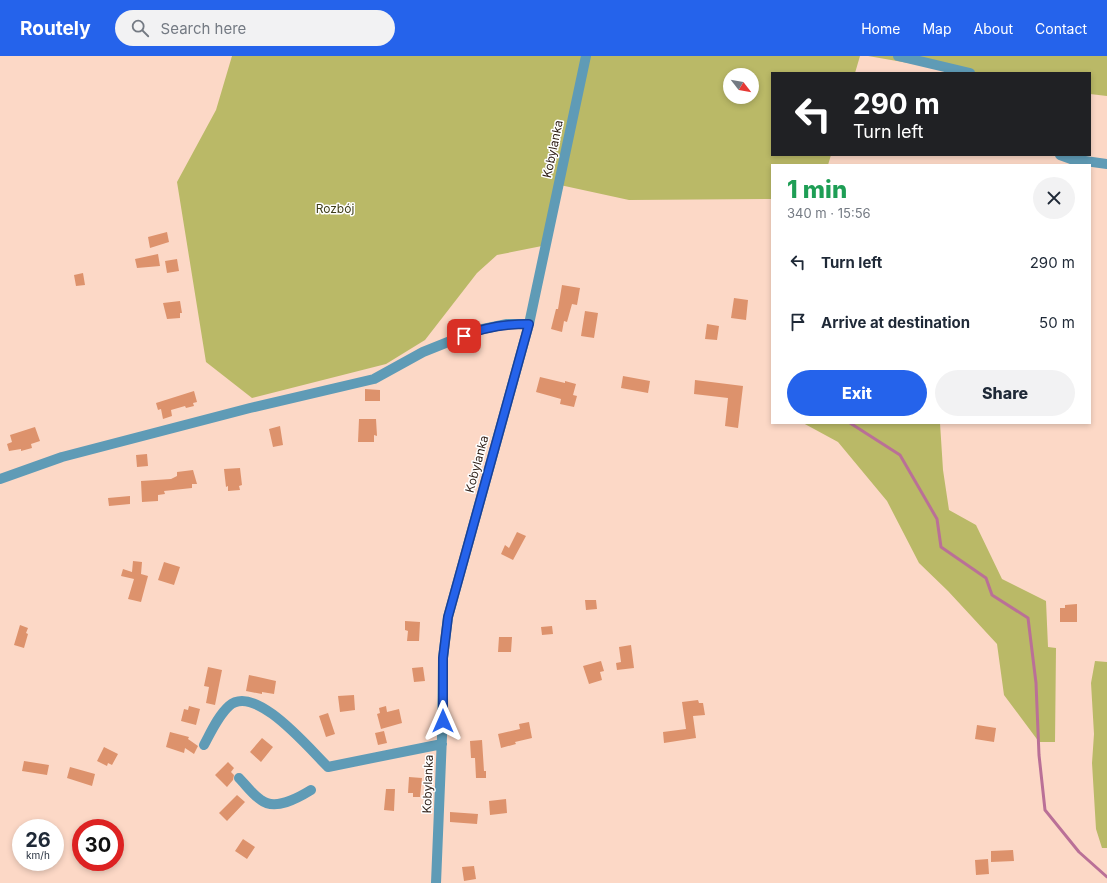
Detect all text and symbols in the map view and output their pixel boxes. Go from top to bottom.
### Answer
search box [115,10,395,46]
text: Routely [20,17,91,40]
icon: search [129,17,151,39]
text: Search here [161,19,246,38]
text: Home [861,20,900,37]
text: Map [922,20,952,37]
text: About [974,20,1013,37]
text: Contact [1035,20,1087,37]
north arrow [723,68,759,104]
map controls [723,68,759,104]
text: 290 m [853,87,940,121]
icon: left [787,88,839,140]
street label: Kobylanka [539,119,566,179]
text: Turn left [853,121,923,142]
text: 1 min [787,175,847,204]
button: close [1033,177,1075,219]
park label: Rozbój [316,201,354,216]
text: 340 m · 15:56 [787,205,871,221]
icon: left [787,251,809,273]
text: Turn left [821,253,882,272]
text: 290 m [1030,253,1075,272]
icon: arrive [787,311,809,333]
text: Arrive at destination [821,313,970,332]
text: 50 m [1039,313,1075,332]
pin [447,319,481,353]
icon: arrive [453,325,475,347]
button: Exit [787,370,927,416]
button: Share [935,370,1075,416]
street label: Kobylanka [462,434,491,494]
position arrow [422,700,464,742]
street label: Kobylanka [419,754,436,814]
speed limit sign: 30 [72,819,124,871]
text: 26 [25,828,51,852]
text: km/h [26,849,50,861]

